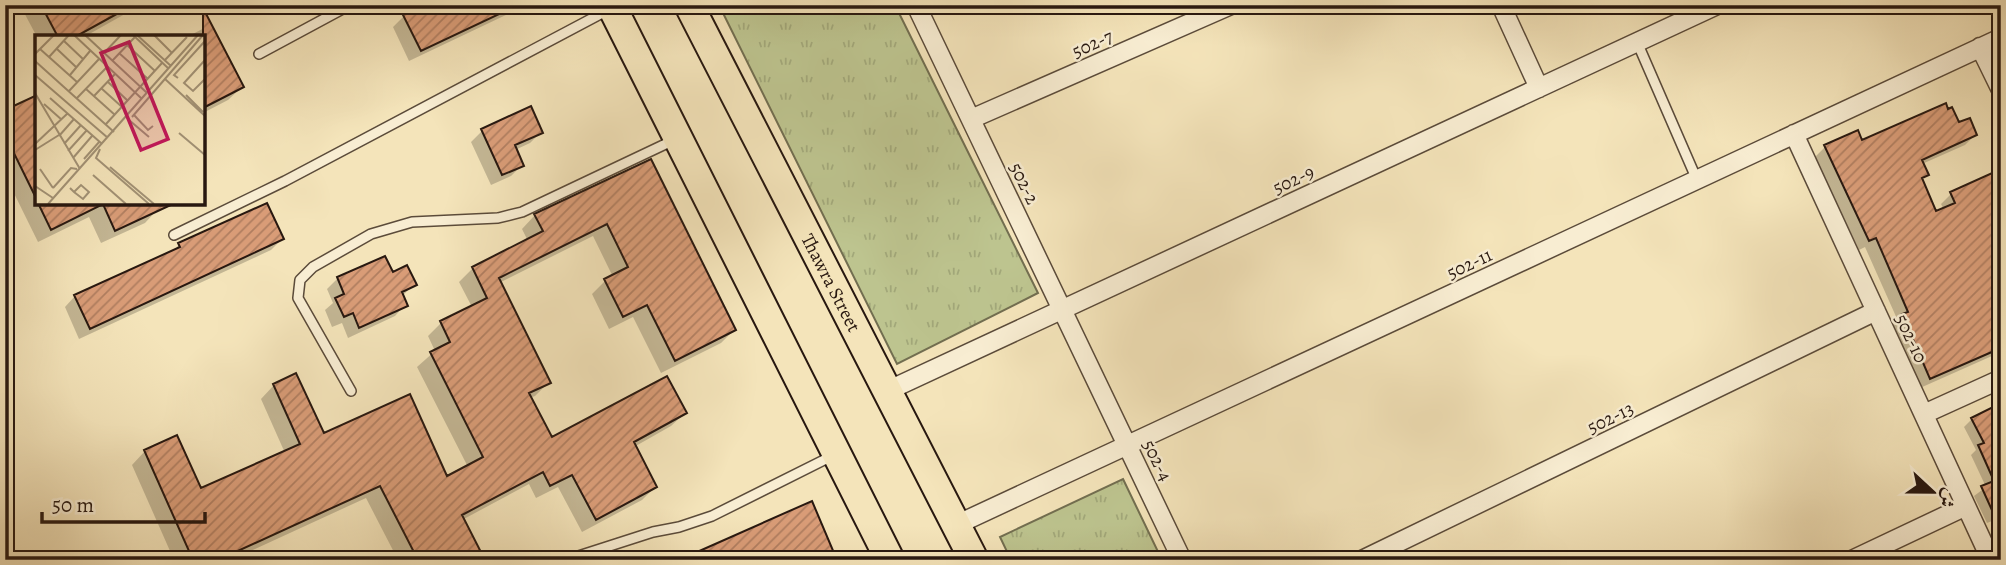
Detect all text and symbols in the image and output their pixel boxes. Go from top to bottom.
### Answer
street label: 502-7 [1068,23,1117,64]
inset map [35,35,205,205]
street label: 502-2 [1003,158,1045,209]
street label: 502-9 [1268,159,1318,201]
street label: Thawra Street [795,229,867,337]
street label: 502-11 [1442,242,1497,286]
street label: 502-10 [1888,310,1934,367]
street label: 502-13 [1583,395,1638,440]
street label: 502-4 [1136,435,1178,486]
north arrow [1898,456,1968,526]
scale bar [42,481,205,525]
text: ش [1932,484,1963,512]
text: 50 m [52,491,94,519]

